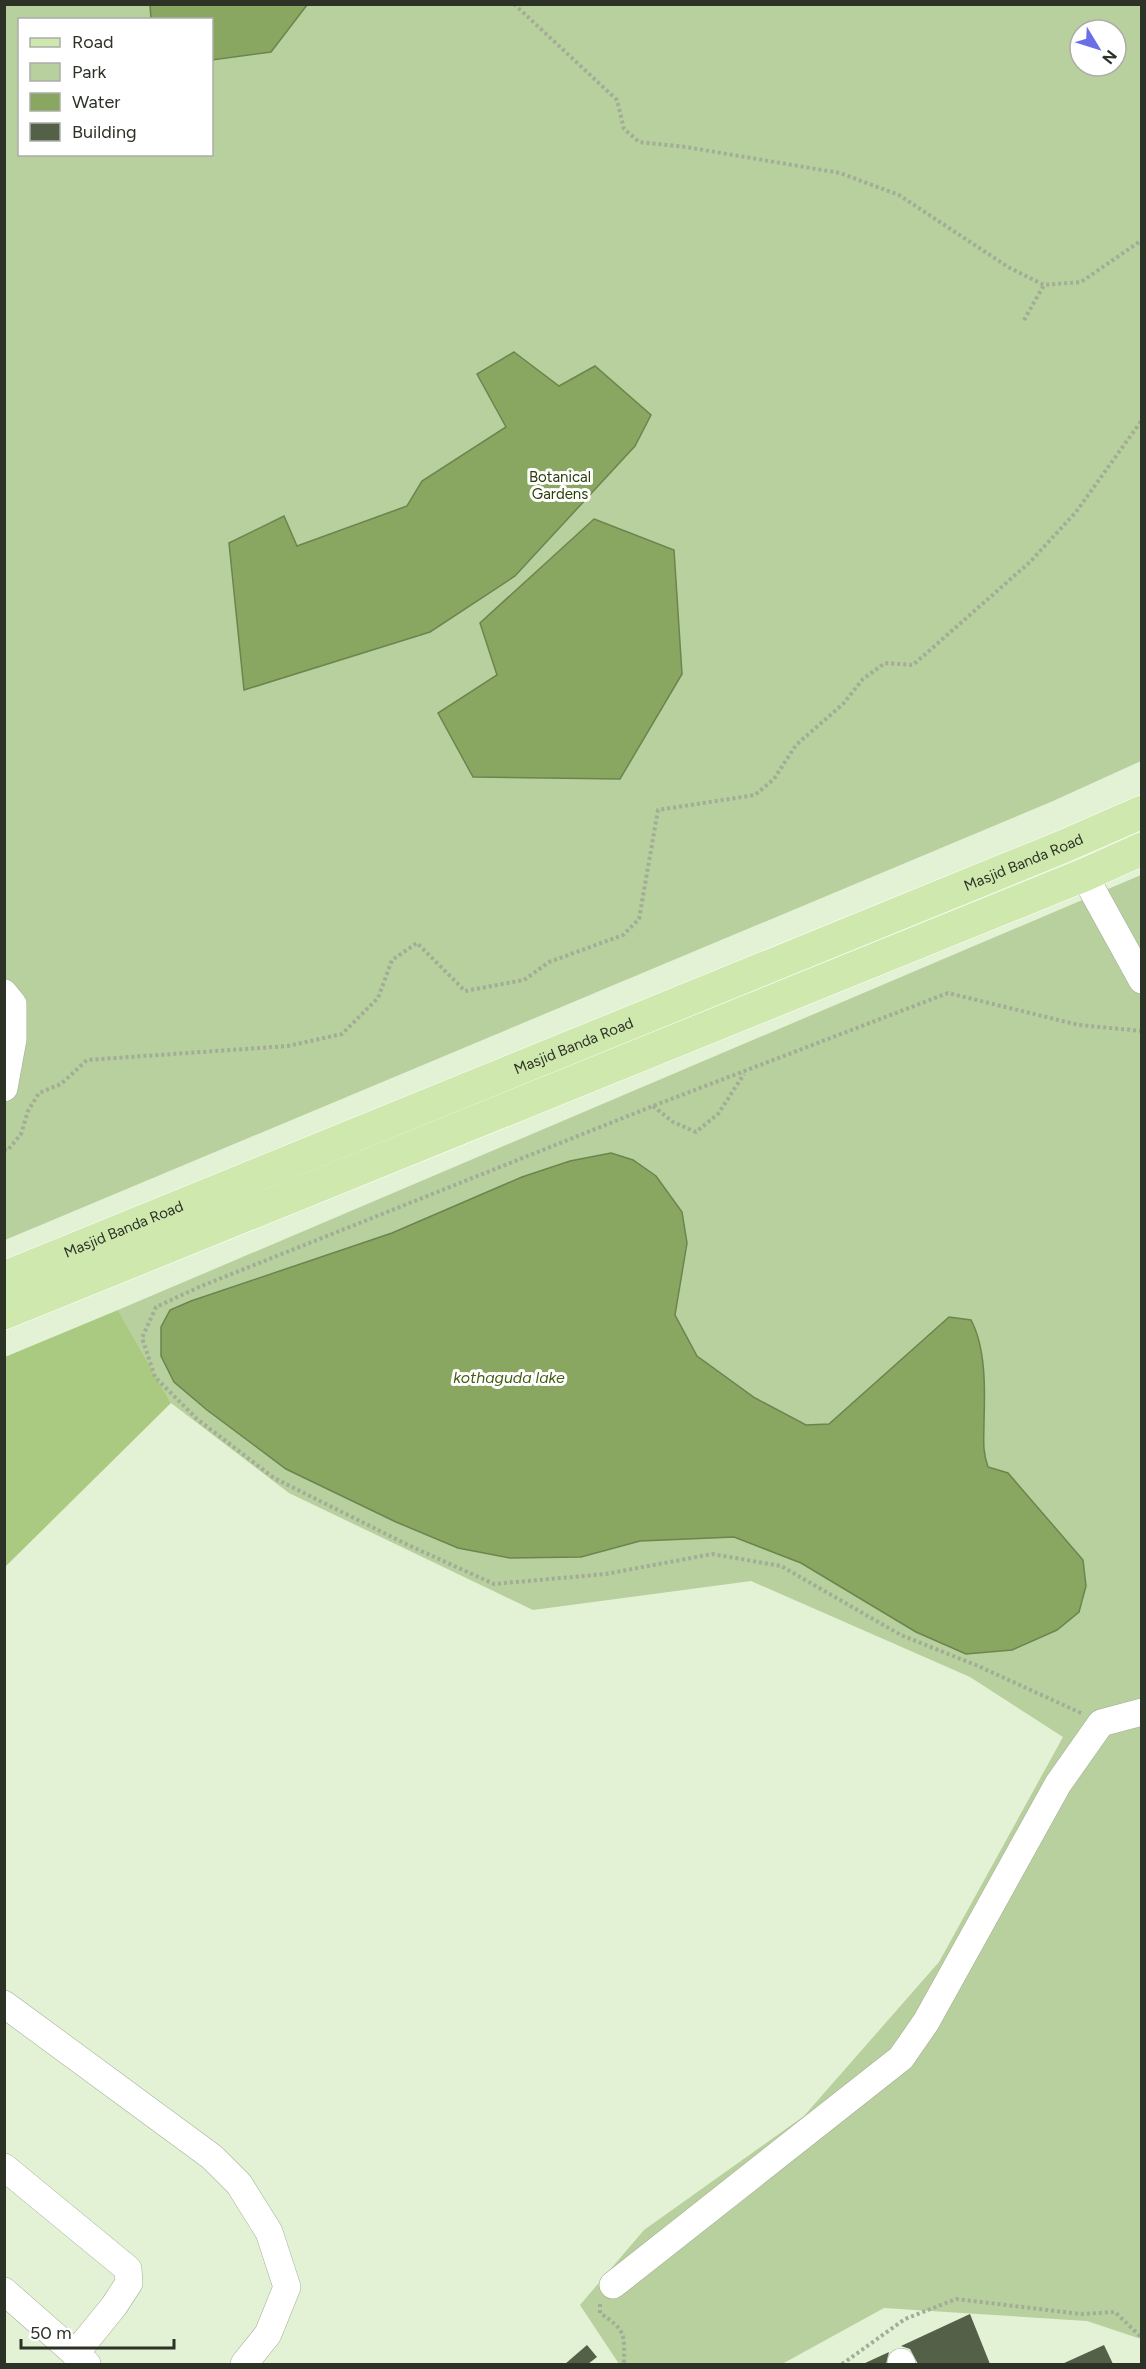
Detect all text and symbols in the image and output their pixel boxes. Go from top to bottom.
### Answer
legend [18,18,213,156]
north arrow [1068,18,1128,78]
text: Road [72,31,113,53]
text: N [1098,46,1121,68]
text: Park [72,61,107,83]
text: Water [72,91,120,113]
text: Building [72,121,137,143]
park label: Botanical Gardens [529,468,591,503]
street label: Masjid Banda Road [961,830,1086,895]
street label: Masjid Banda Road [511,1014,636,1078]
street label: Masjid Banda Road [61,1197,186,1262]
water label: kothaguda lake [453,1368,565,1387]
scale bar [21,2312,174,2350]
text: 50 m [30,2322,72,2344]

